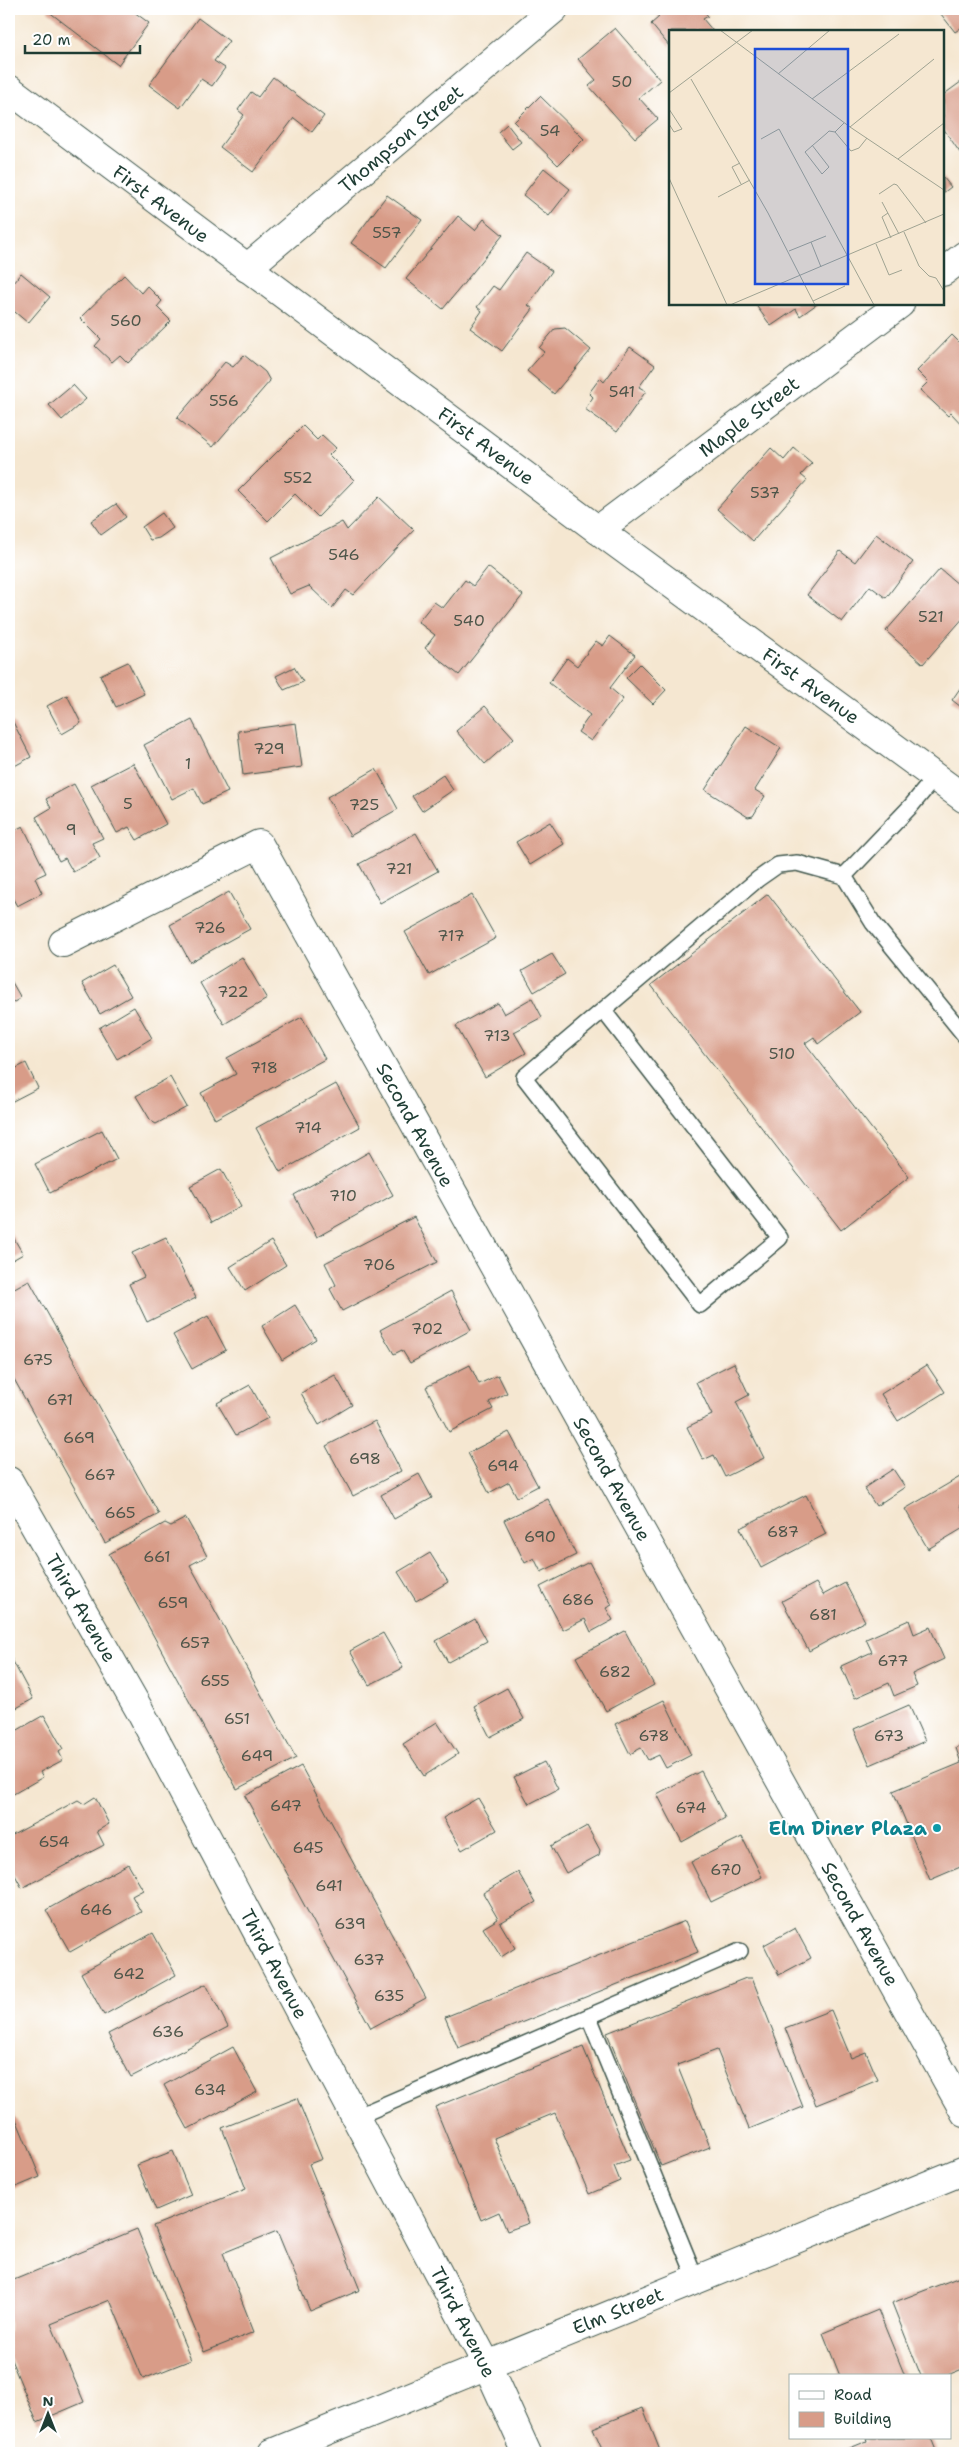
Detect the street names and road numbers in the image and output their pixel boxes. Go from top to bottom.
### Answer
street label: Thompson Street [333,79,469,199]
street label: First Avenue [108,160,214,248]
street label: Maple Street [694,371,804,463]
street label: First Avenue [433,402,539,490]
street label: First Avenue [757,642,865,730]
street label: Second Avenue [370,1058,460,1192]
street label: Second Avenue [567,1412,657,1546]
street label: Third Avenue [40,1549,122,1667]
street label: Second Avenue [815,1857,905,1991]
street label: Third Avenue [234,1905,314,2023]
street label: Third Avenue [424,2262,502,2382]
street label: Elm Street [569,2281,667,2341]

